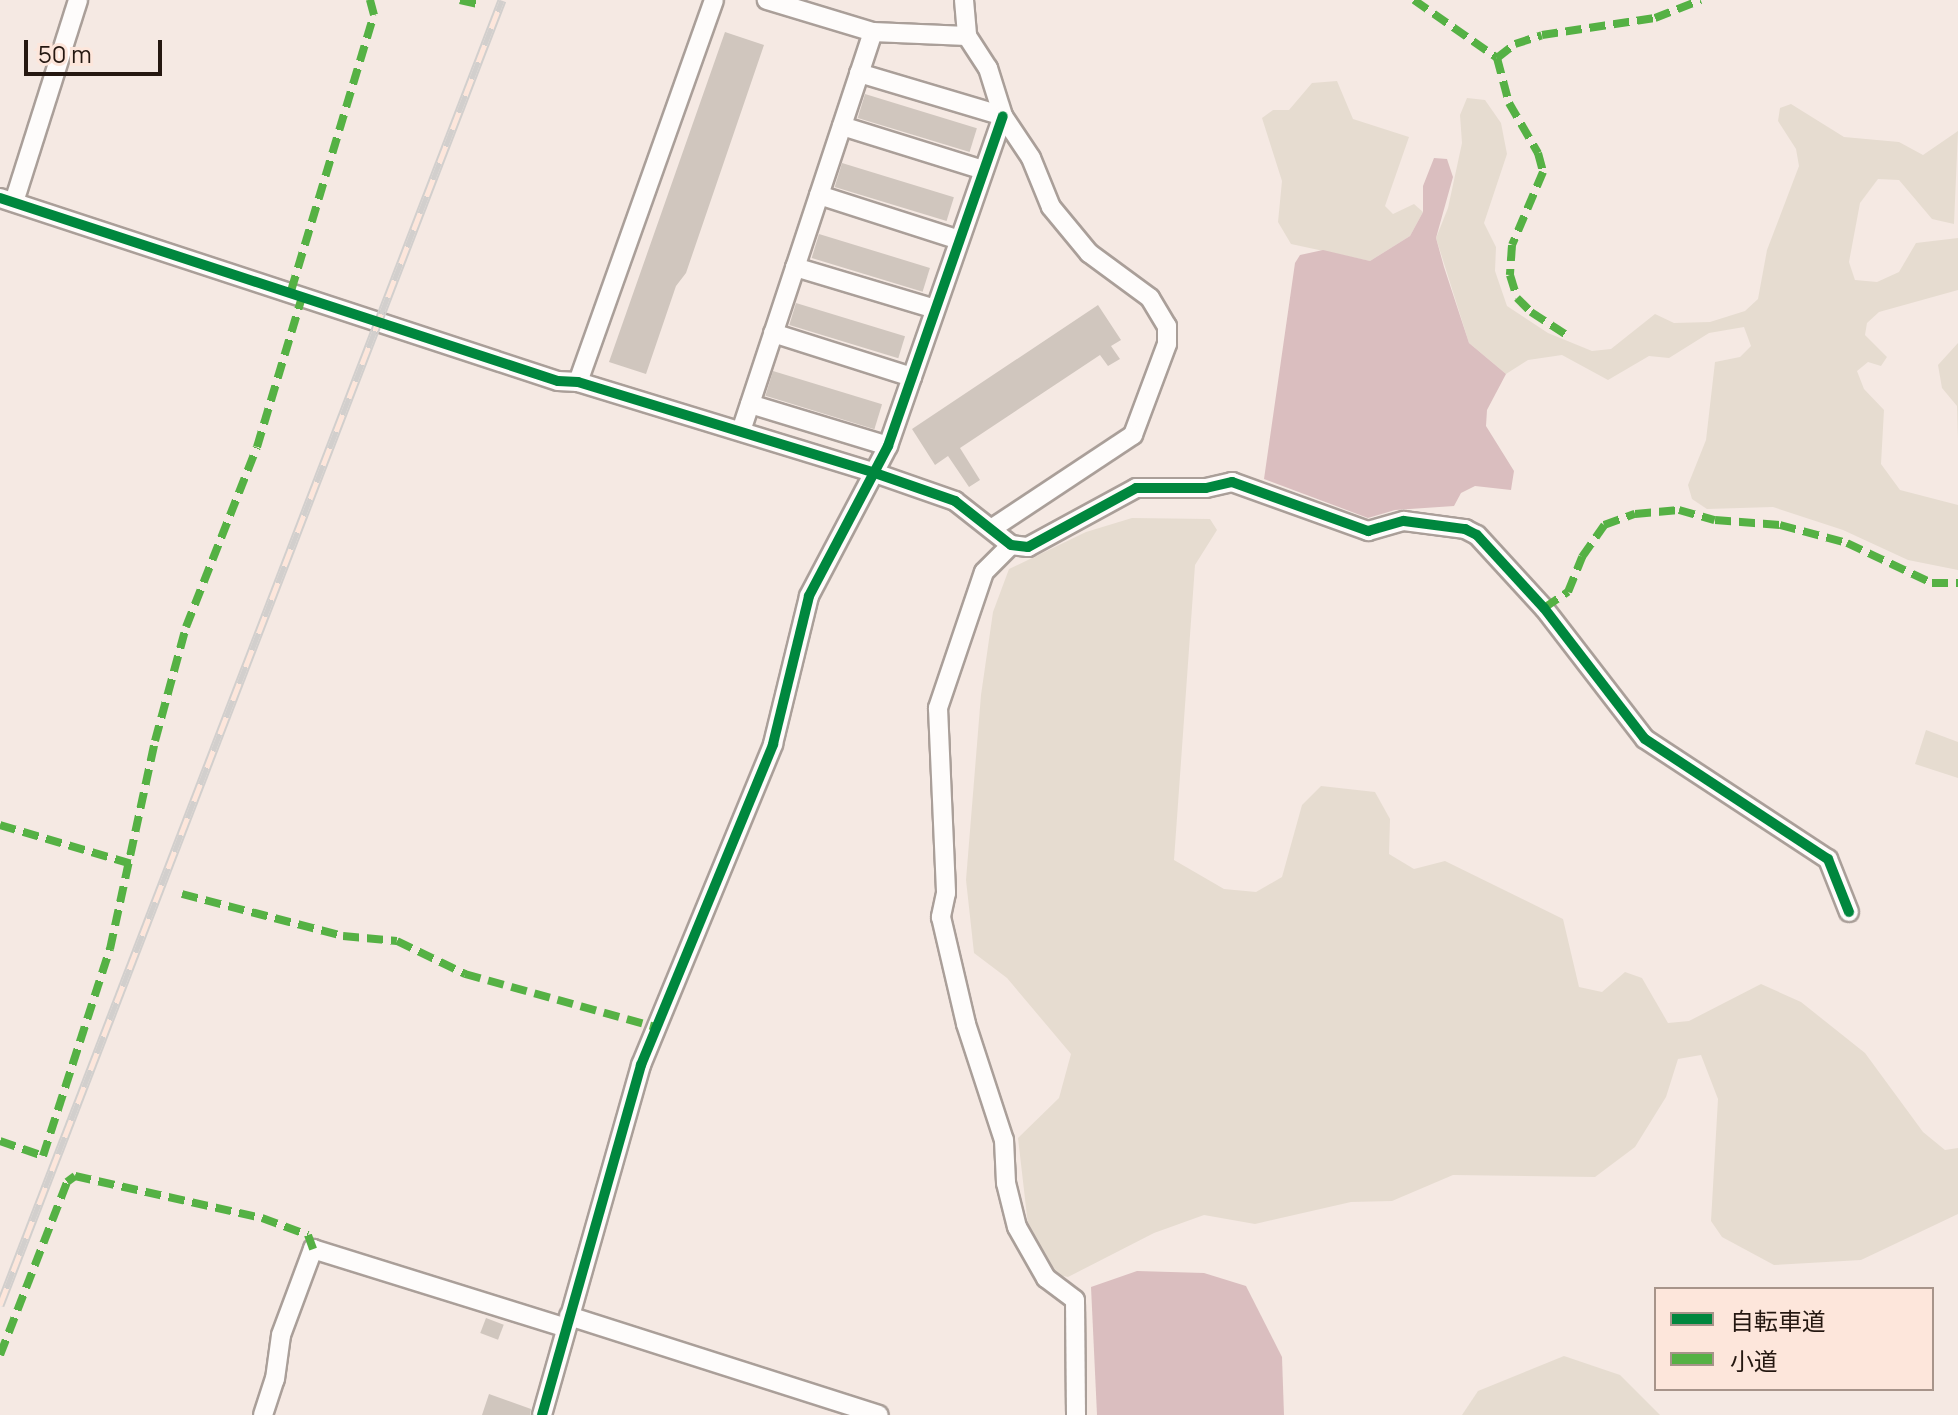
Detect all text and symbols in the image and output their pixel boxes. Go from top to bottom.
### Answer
scale bar [28,24,166,74]
text: 50 m [38,37,92,70]
legend [1654,1287,1934,1391]
text: 自転車道 [1730,1304,1826,1337]
text: 小道 [1730,1344,1778,1377]

